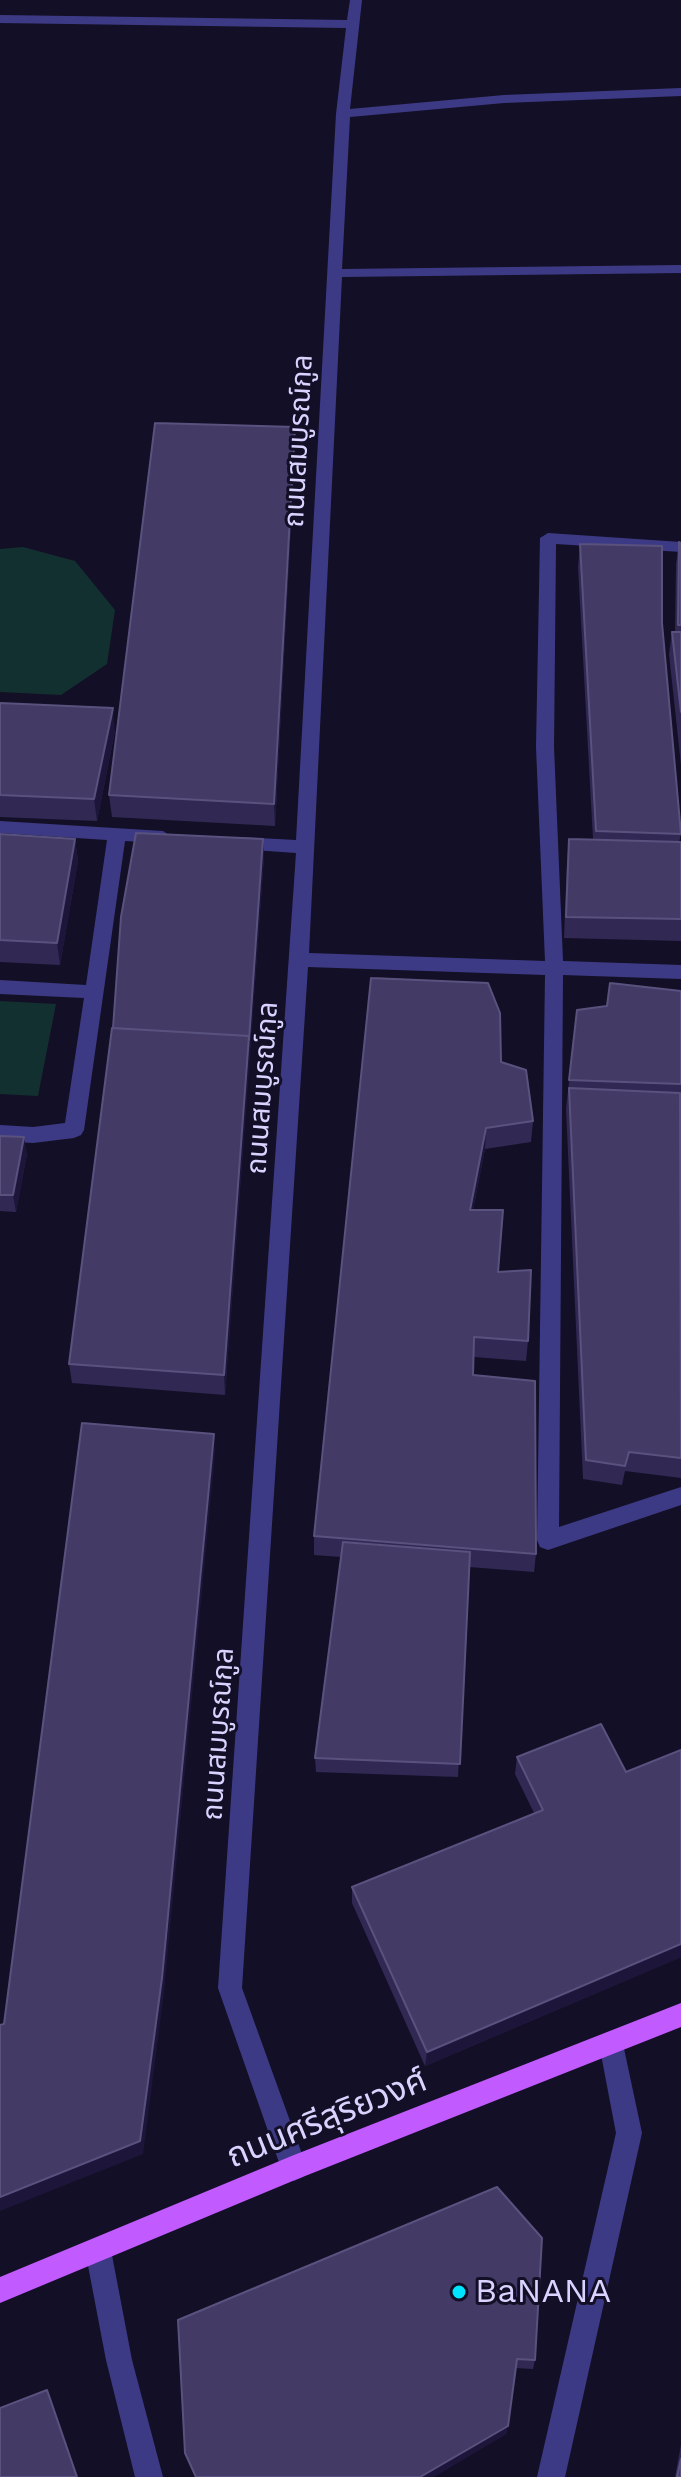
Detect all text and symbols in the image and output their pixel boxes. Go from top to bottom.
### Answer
street label: ถนนสมบูรณ์กูล [278,354,320,528]
street label: ถนนสมบูรณ์กูล [240,1000,286,1176]
street label: ถนนสมบูรณ์กูล [196,1646,242,1822]
street label: ถนนศรีสุริยวงศ์ [221,2060,433,2178]
place label: BaNANA [475,2272,611,2312]
marker: BaNANA [450,2283,468,2301]

